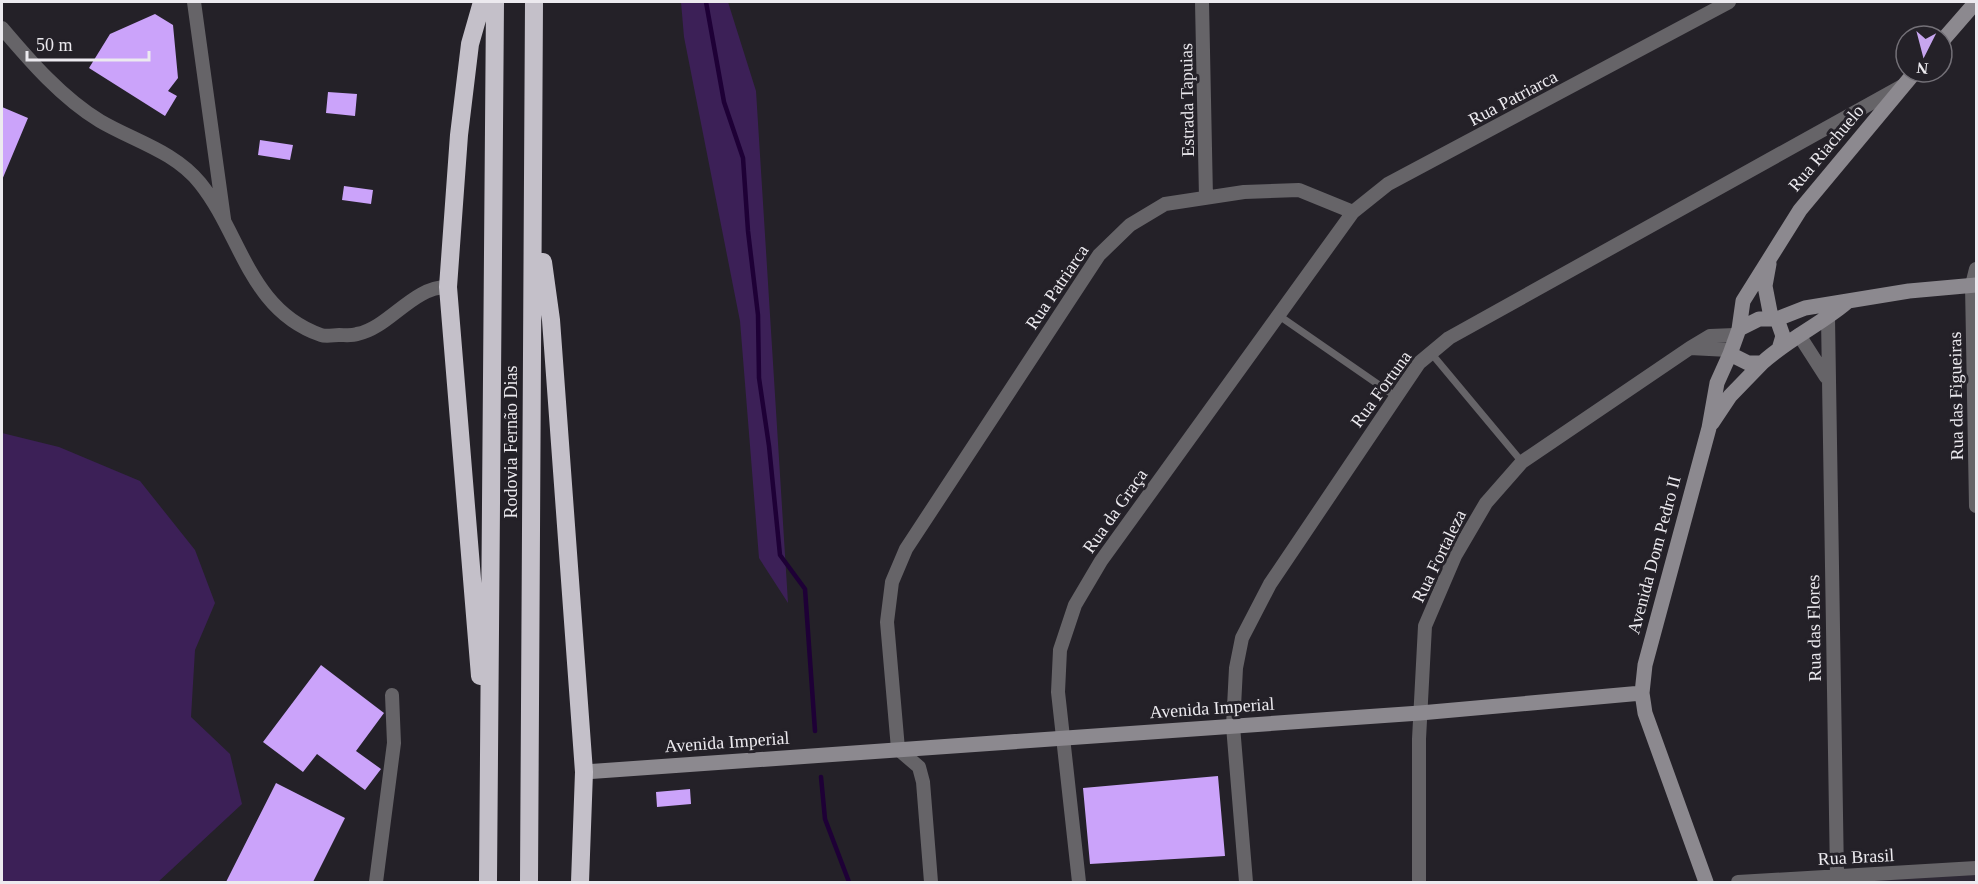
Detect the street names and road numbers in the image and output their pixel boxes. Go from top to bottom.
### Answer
street label: Estrada Tapuias [1176,43,1198,157]
street label: Rua Patriarca [1465,66,1561,130]
street label: Rua Riachuelo [1784,101,1868,195]
street label: Rua Patriarca [1021,241,1093,333]
street label: Rua das Figueiras [1945,331,1967,461]
street label: Rua Fortuna [1347,347,1415,431]
street label: Rodovia Fernão Dias [501,366,521,518]
street label: Rua da Graça [1079,465,1151,557]
street label: Avenida Dom Pedro II [1623,474,1685,636]
street label: Rua Fortaleza [1408,506,1470,606]
street label: Rua das Flores [1803,574,1825,682]
street label: Avenida Imperial [1149,694,1275,722]
street label: Avenida Imperial [664,728,790,756]
street label: Rua Brasil [1817,845,1895,869]

